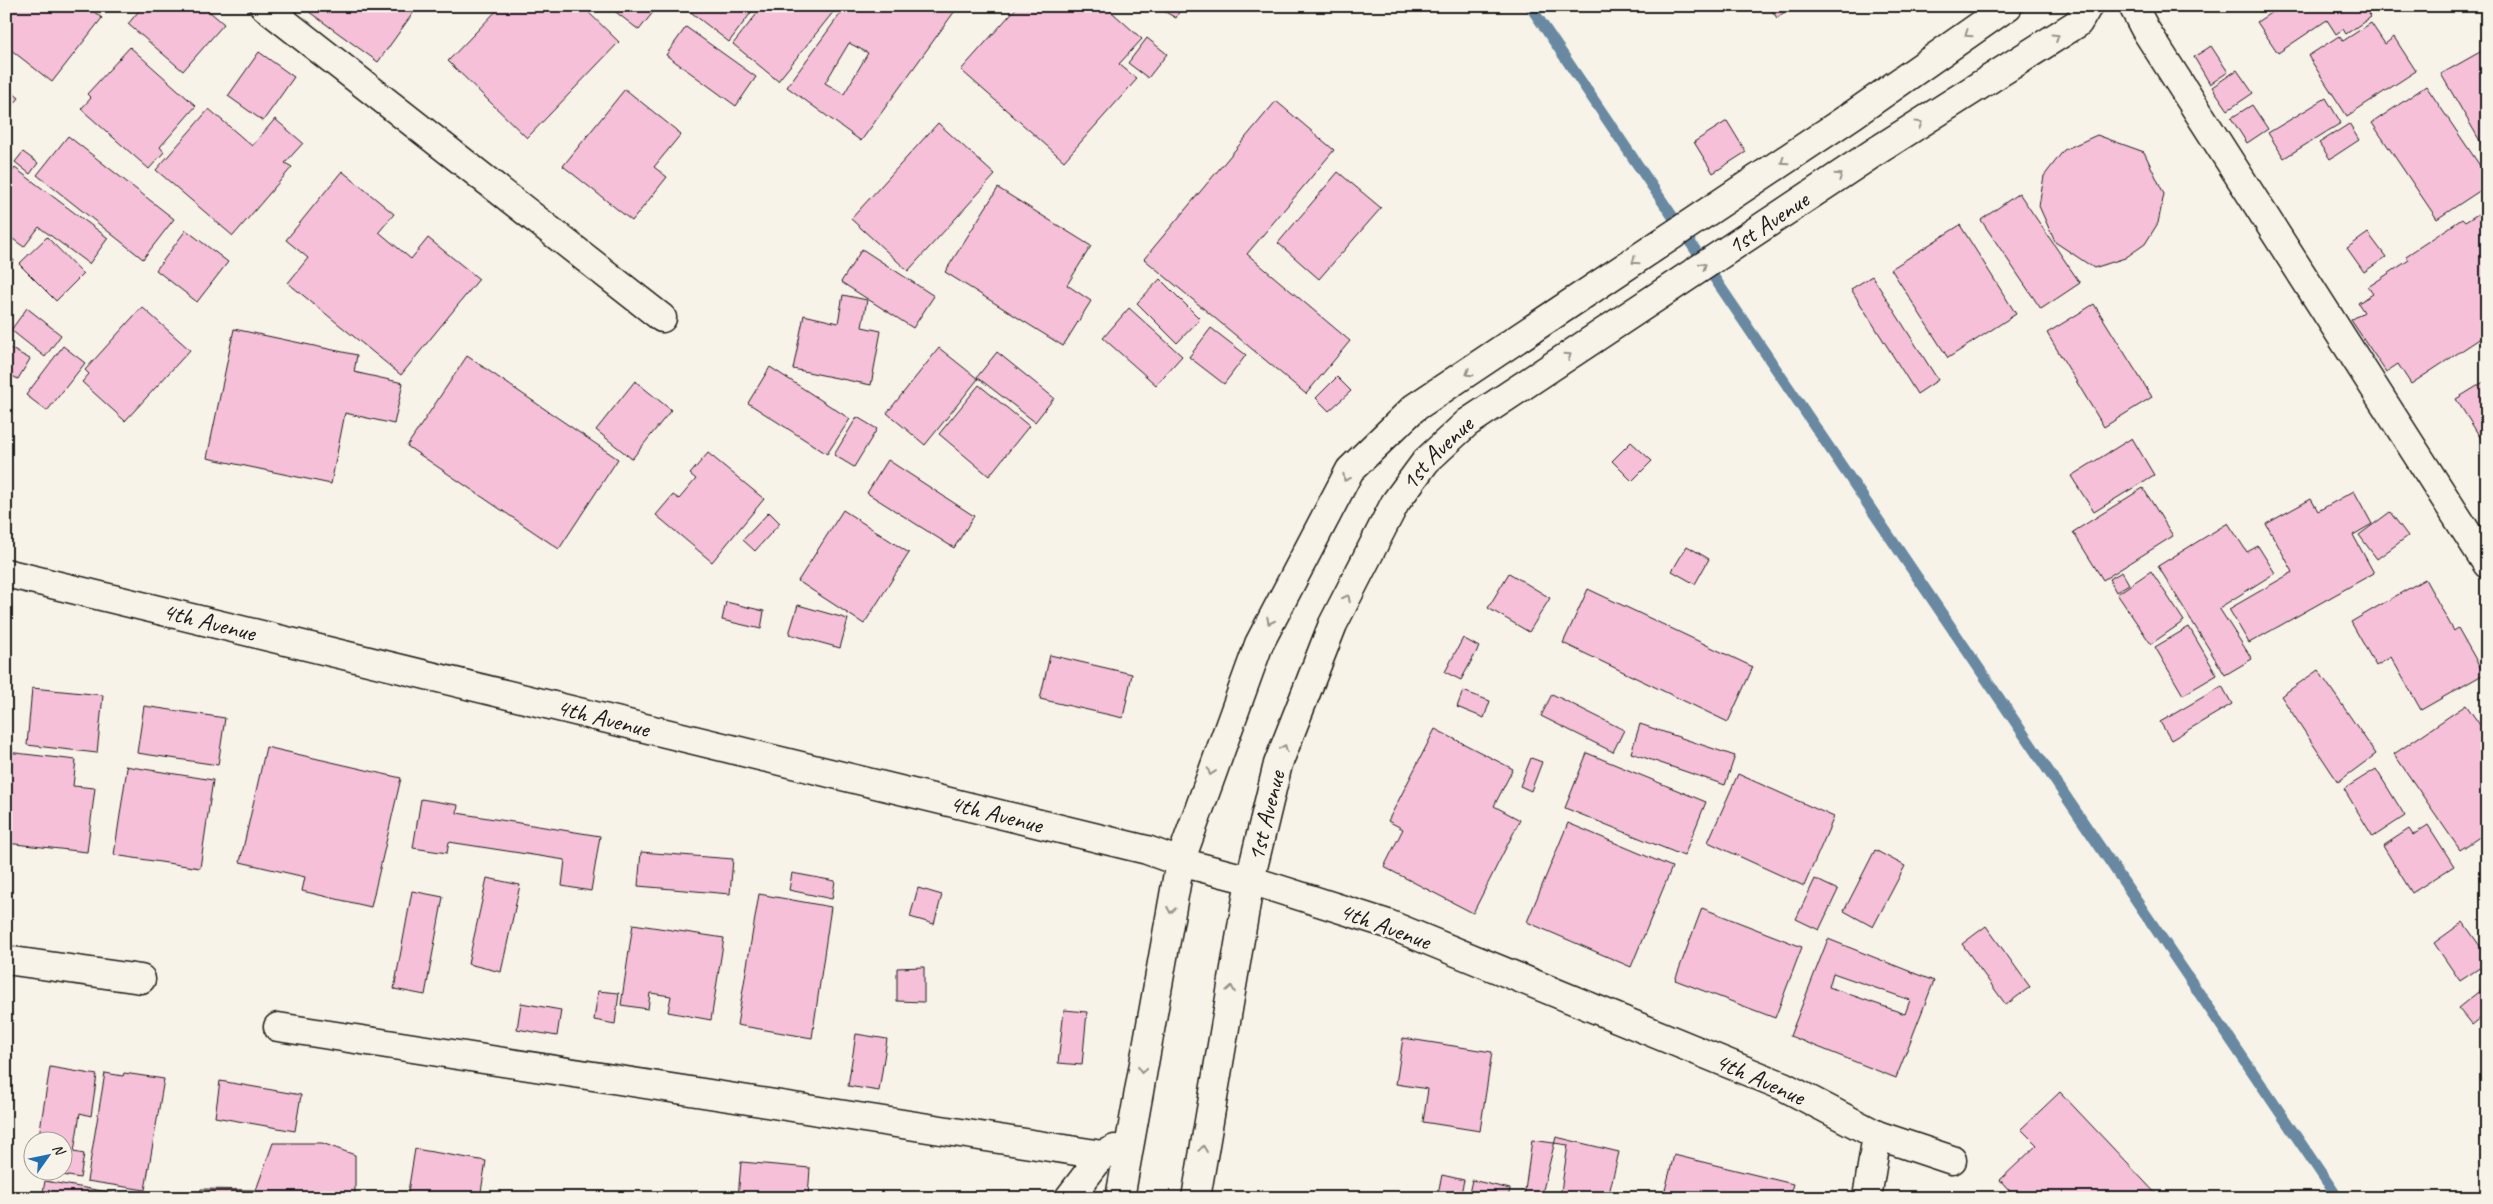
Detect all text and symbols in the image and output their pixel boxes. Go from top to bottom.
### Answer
one-way arrow [1964,28,1974,37]
one-way arrow [2050,34,2060,43]
one-way arrow [1913,121,1922,130]
one-way arrow [1780,155,1790,164]
one-way arrow [1833,173,1842,182]
street label: 1st Avenue [1721,183,1816,262]
one-way arrow [1631,255,1640,265]
one-way arrow [1698,263,1707,272]
one-way arrow [1562,353,1572,362]
one-way arrow [1465,366,1474,376]
street label: 1st Avenue [1394,408,1482,497]
one-way arrow [1343,472,1353,481]
one-way arrow [1341,594,1351,603]
street label: 4th Avenue [159,595,261,649]
one-way arrow [1266,616,1276,625]
street label: 4th Avenue [553,691,655,745]
one-way arrow [1278,744,1288,753]
street label: 1st Avenue [1239,766,1293,864]
one-way arrow [1207,768,1217,776]
street label: 4th Avenue [946,787,1048,841]
street label: 4th Avenue [1335,895,1437,958]
one-way arrow [1166,906,1177,914]
one-way arrow [1225,985,1235,994]
street label: 4th Avenue [1710,1045,1811,1114]
one-way arrow [1137,1065,1147,1074]
north arrow [22,1132,72,1182]
text: N [49,1141,69,1159]
one-way arrow [1198,1145,1208,1154]

